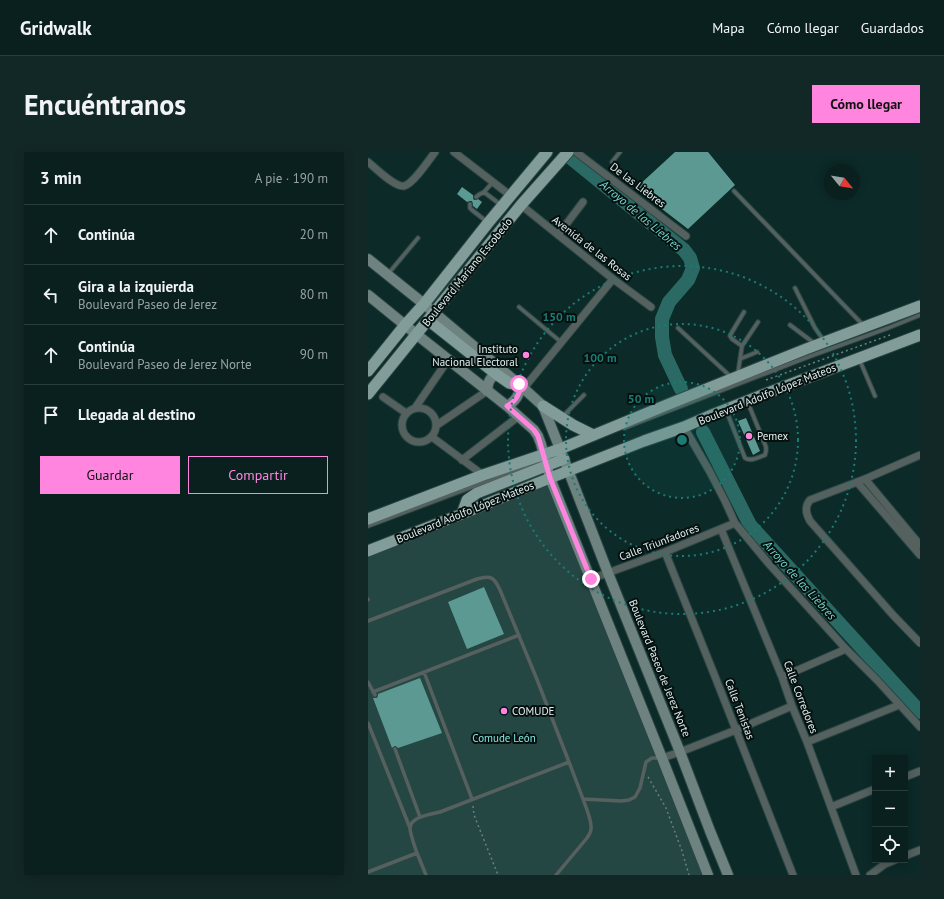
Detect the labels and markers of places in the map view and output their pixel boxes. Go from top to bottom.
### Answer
place label: Instituto Nacional Electoral [432,342,519,369]
marker: Instituto Nacional Electoral [521,350,531,360]
place label: Pemex [757,429,789,443]
marker: Pemex [744,431,754,441]
centre of rings [675,433,689,447]
place label: COMUDE [512,704,555,718]
marker: COMUDE [499,706,509,716]

